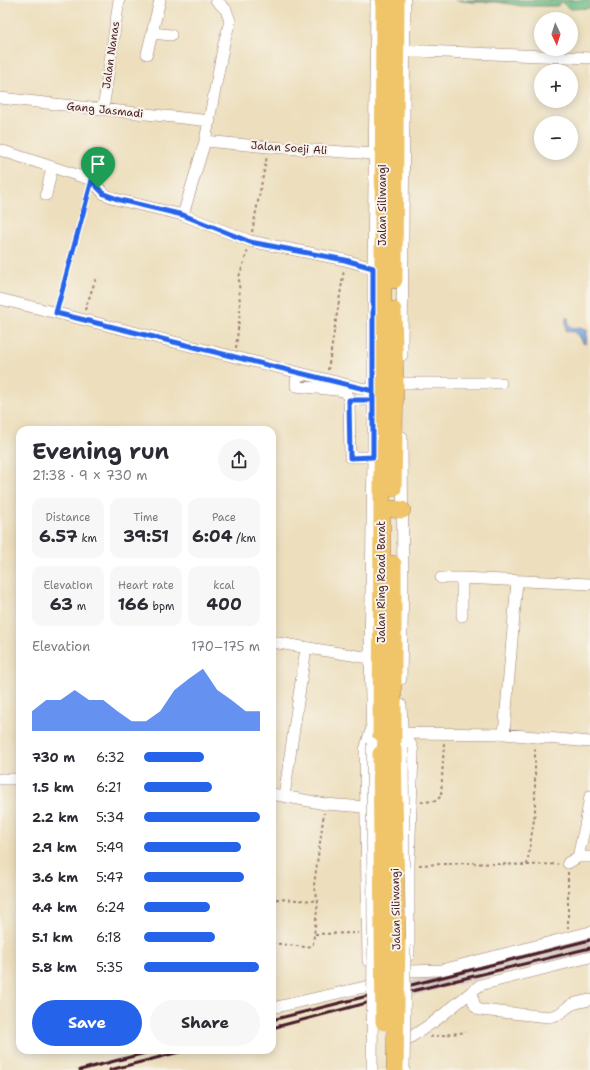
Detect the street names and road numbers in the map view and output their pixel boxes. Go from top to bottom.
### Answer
street label: Jalan Nanas [99,20,123,90]
street label: Gang Jasmadi [66,99,144,121]
street label: Jalan Soeji Ali [250,138,328,158]
street label: Jalan Siliwangi [375,164,390,246]
street label: Jalan Ring Road Barat [374,521,389,643]
street label: Jalan Siliwangi [388,868,404,950]

